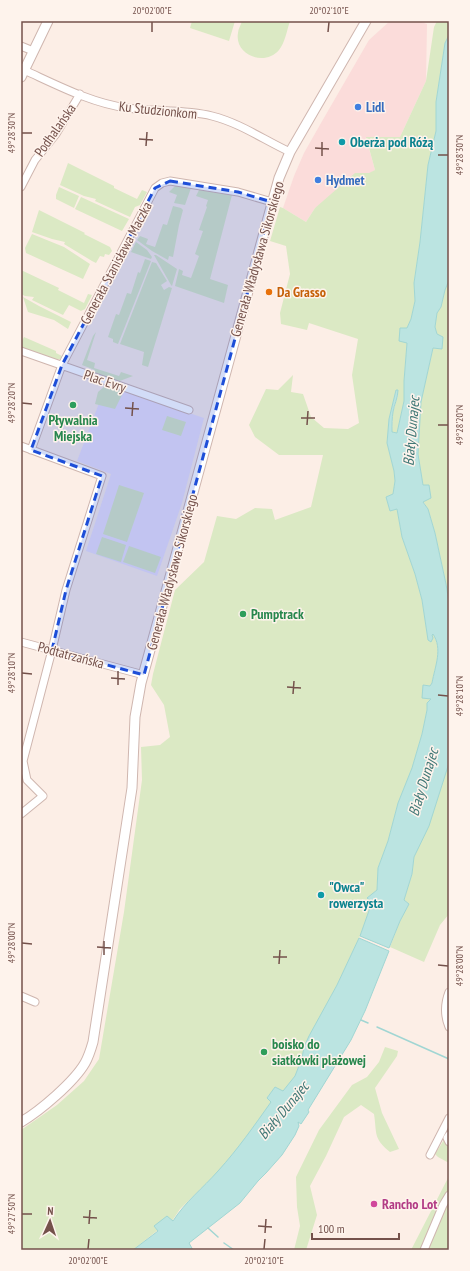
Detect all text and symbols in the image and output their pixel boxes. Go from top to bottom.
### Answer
text: 20°02'00"E [132,4,172,17]
text: 20°02'10"E [309,4,349,17]
street label: Ku Studzionkom [118,97,198,123]
place label: Lidl [366,98,385,116]
street label: Podhalańska [30,100,80,160]
marker: Lidl [353,102,363,112]
text: 49°28'30"N [5,113,18,153]
place label: Oberża pod Różą [350,133,434,151]
text: 49°28'30"N [453,135,466,175]
marker: Oberża pod Różą [337,137,347,147]
place label: Hydmet [326,171,365,189]
marker: Hydmet [313,175,323,185]
street label: Generała Władysława Sikorskiego [226,179,288,339]
street label: Generała Stanisława Maczka [76,199,156,327]
place label: Da Grasso [277,283,326,301]
marker: Da Grasso [264,287,274,297]
street label: Plac Evry [82,365,129,397]
text: 49°28'20"N [5,383,18,423]
water label: Biały Dunajec [398,394,424,467]
marker: Pływalnia Miejska [68,400,78,410]
text: 49°28'20"N [453,405,466,445]
place label: Pływalnia Miejska [48,411,98,445]
street label: Generała Władysława Sikorskiego [142,492,202,652]
place label: Pumptrack [251,605,304,623]
marker: Pumptrack [238,609,248,619]
street label: Podtatrzańska [36,638,106,672]
text: 49°28'10"N [5,653,18,693]
text: 49°28'10"N [453,676,466,716]
water label: Biały Dunajec [404,744,443,818]
place label: "Owca" rowerzysta [329,878,383,912]
marker: "Owca" rowerzysta [316,890,326,900]
text: 49°28'00"N [5,923,18,963]
text: 49°28'00"N [453,946,466,986]
place label: boisko do siatkówki plażowej [272,1035,366,1069]
marker: boisko do siatkówki plażowej [259,1047,269,1057]
water label: Biały Dunajec [253,1076,314,1143]
text: 49°27'50"N [5,1194,18,1234]
place label: Rancho Lot [382,1195,437,1213]
marker: Rancho Lot [369,1199,379,1209]
north arrow [30,1201,70,1241]
text: N [47,1204,54,1218]
scale bar [312,1215,399,1241]
text: 100 m [318,1221,345,1236]
text: 20°02'00"E [68,1254,108,1267]
text: 20°02'10"E [244,1254,284,1267]

